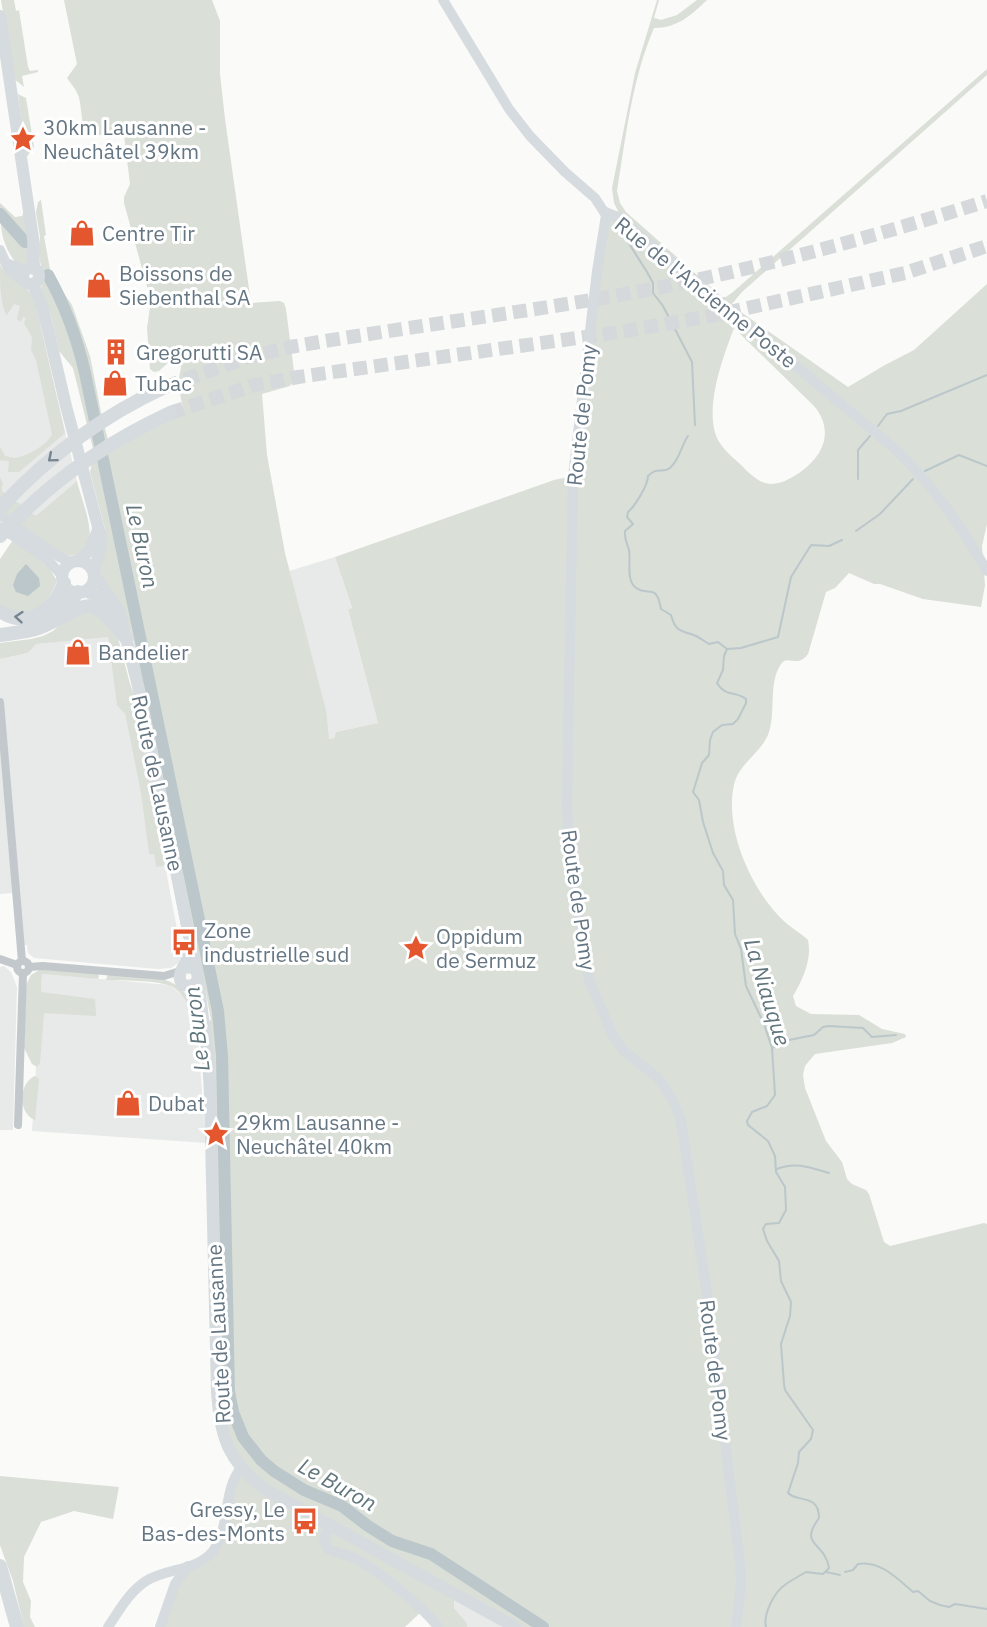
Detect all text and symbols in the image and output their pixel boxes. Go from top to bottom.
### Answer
place label: 30km Lausanne - Neuchâtel 39km [43,113,206,165]
place icon: 30km Lausanne - Neuchâtel 39km [8,124,38,154]
street label: Rue de l'Ancienne Poste [609,210,803,374]
shop icon: Centre Tir [67,218,97,248]
place label: Centre Tir [102,219,195,247]
place label: Boissons de Siebenthal SA [119,259,250,311]
shop icon: Boissons de Siebenthal SA [84,270,114,300]
building icon: Gregorutti SA [101,337,131,367]
place label: Gregorutti SA [136,338,263,366]
street label: Route de Pomy [560,342,602,487]
shop icon: Tubac [100,368,130,398]
place label: Tubac [135,369,192,397]
one-way arrow [48,451,59,462]
water label: Le Buron [120,501,166,591]
one-way arrow [14,611,24,624]
shop icon: Bandelier [63,637,93,667]
place label: Bandelier [98,638,189,666]
street label: Route de Lausanne [126,692,190,874]
street label: Route de Pomy [555,828,603,973]
place label: Zone industrielle sud [204,916,349,968]
place label: Oppidum de Sermuz [436,922,536,974]
bus stop icon: Zone industrielle sud [169,927,199,957]
place icon: Oppidum de Sermuz [401,933,431,963]
water label: La Niauque [738,935,798,1049]
water label: Le Buron [176,985,216,1073]
shop icon: Dubat [113,1088,143,1118]
place label: Dubat [148,1089,205,1117]
place label: 29km Lausanne - Neuchâtel 40km [236,1108,399,1160]
place icon: 29km Lausanne - Neuchâtel 40km [201,1119,231,1149]
street label: Route de Lausanne [199,1244,237,1424]
street label: Route de Pomy [693,1298,739,1443]
water label: Le Buron [294,1451,382,1517]
place label: Gressy, Le Bas-des-Monts [141,1495,285,1547]
bus stop icon: Gressy, Le Bas-des-Monts [290,1506,320,1536]

